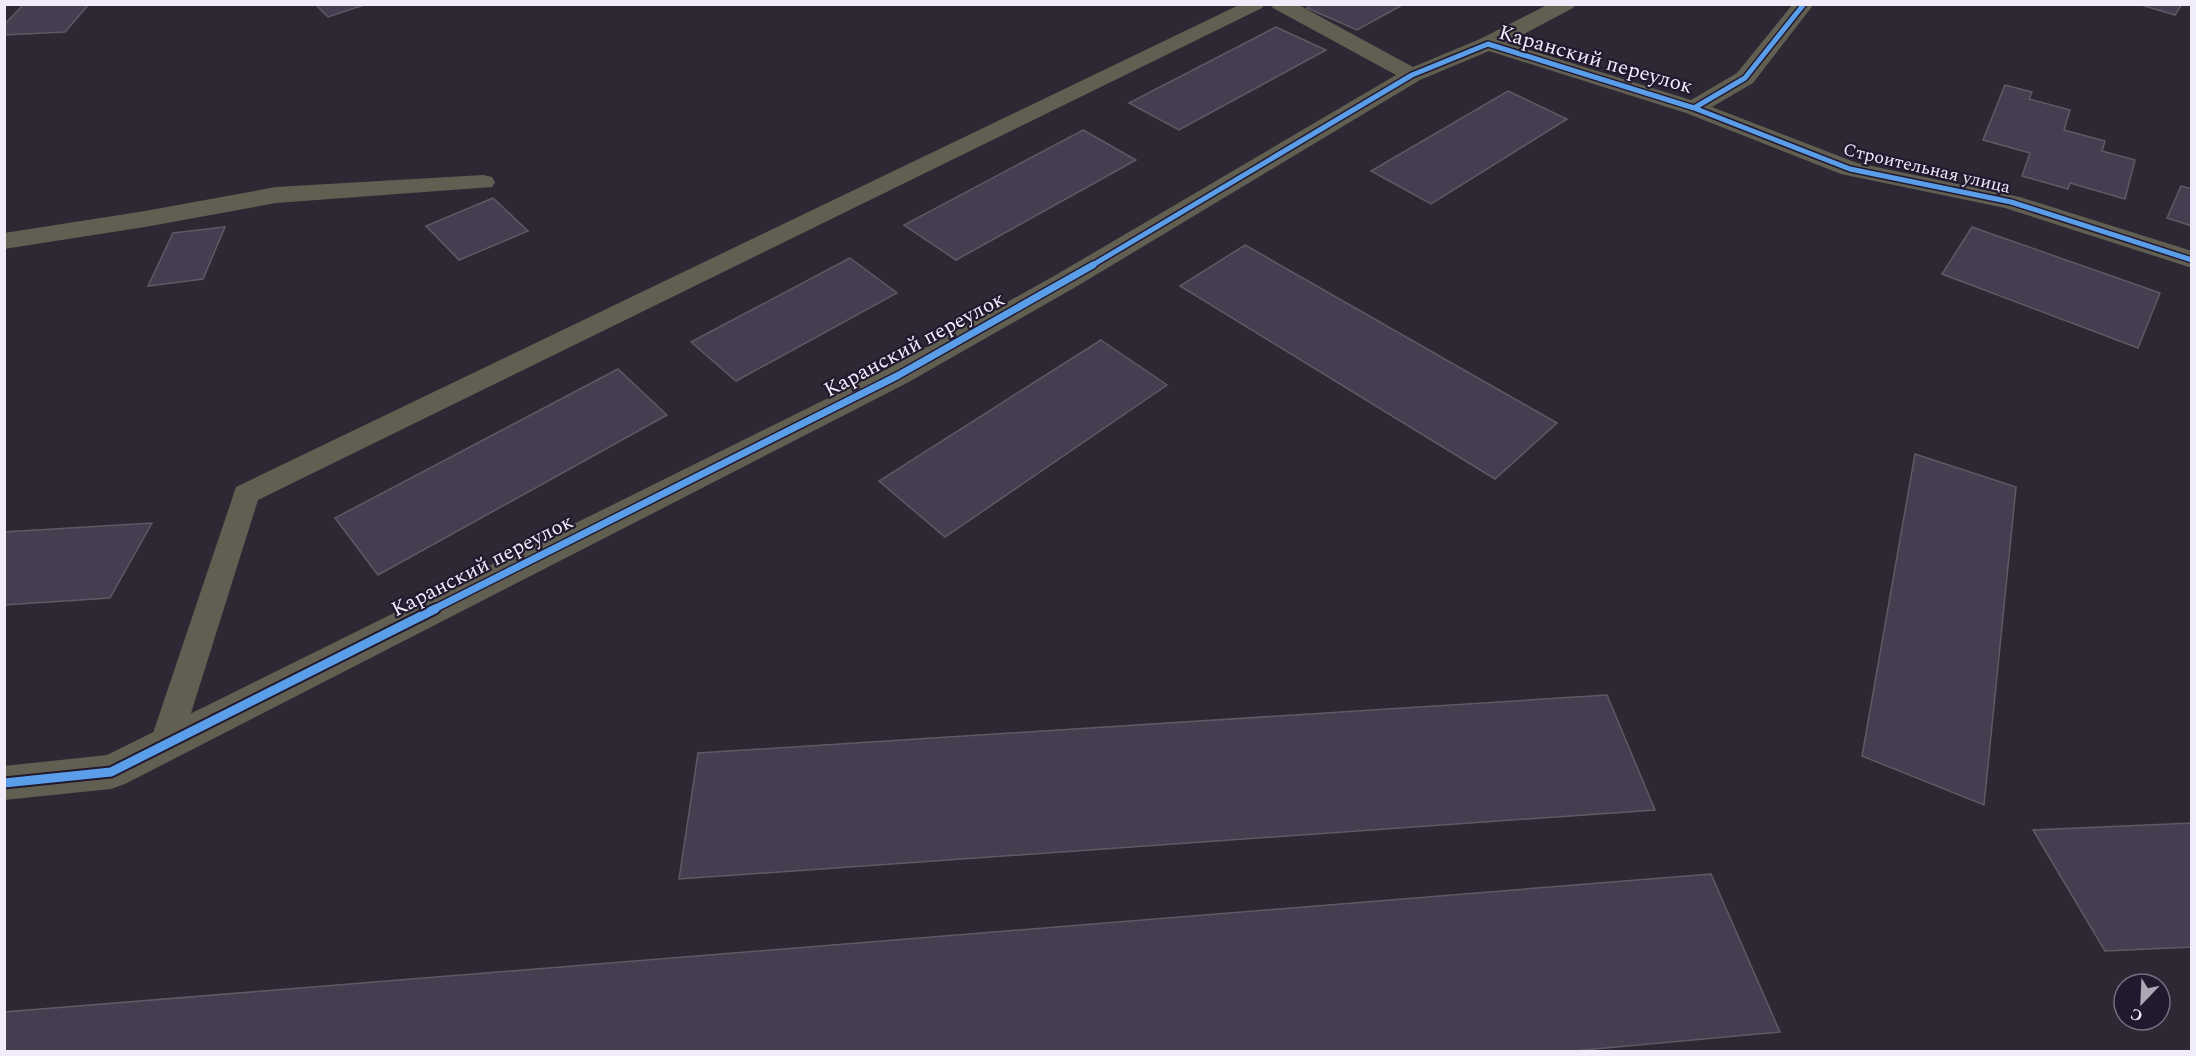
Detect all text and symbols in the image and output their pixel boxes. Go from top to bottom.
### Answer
street label: Каранский переулок [1495,17,1697,103]
street label: Строительная улица [1841,136,2013,201]
street label: Каранский переулок [818,283,1011,406]
street label: Каранский переулок [386,506,579,626]
north arrow [2112,972,2172,1032]
text: С [2127,1002,2146,1028]

